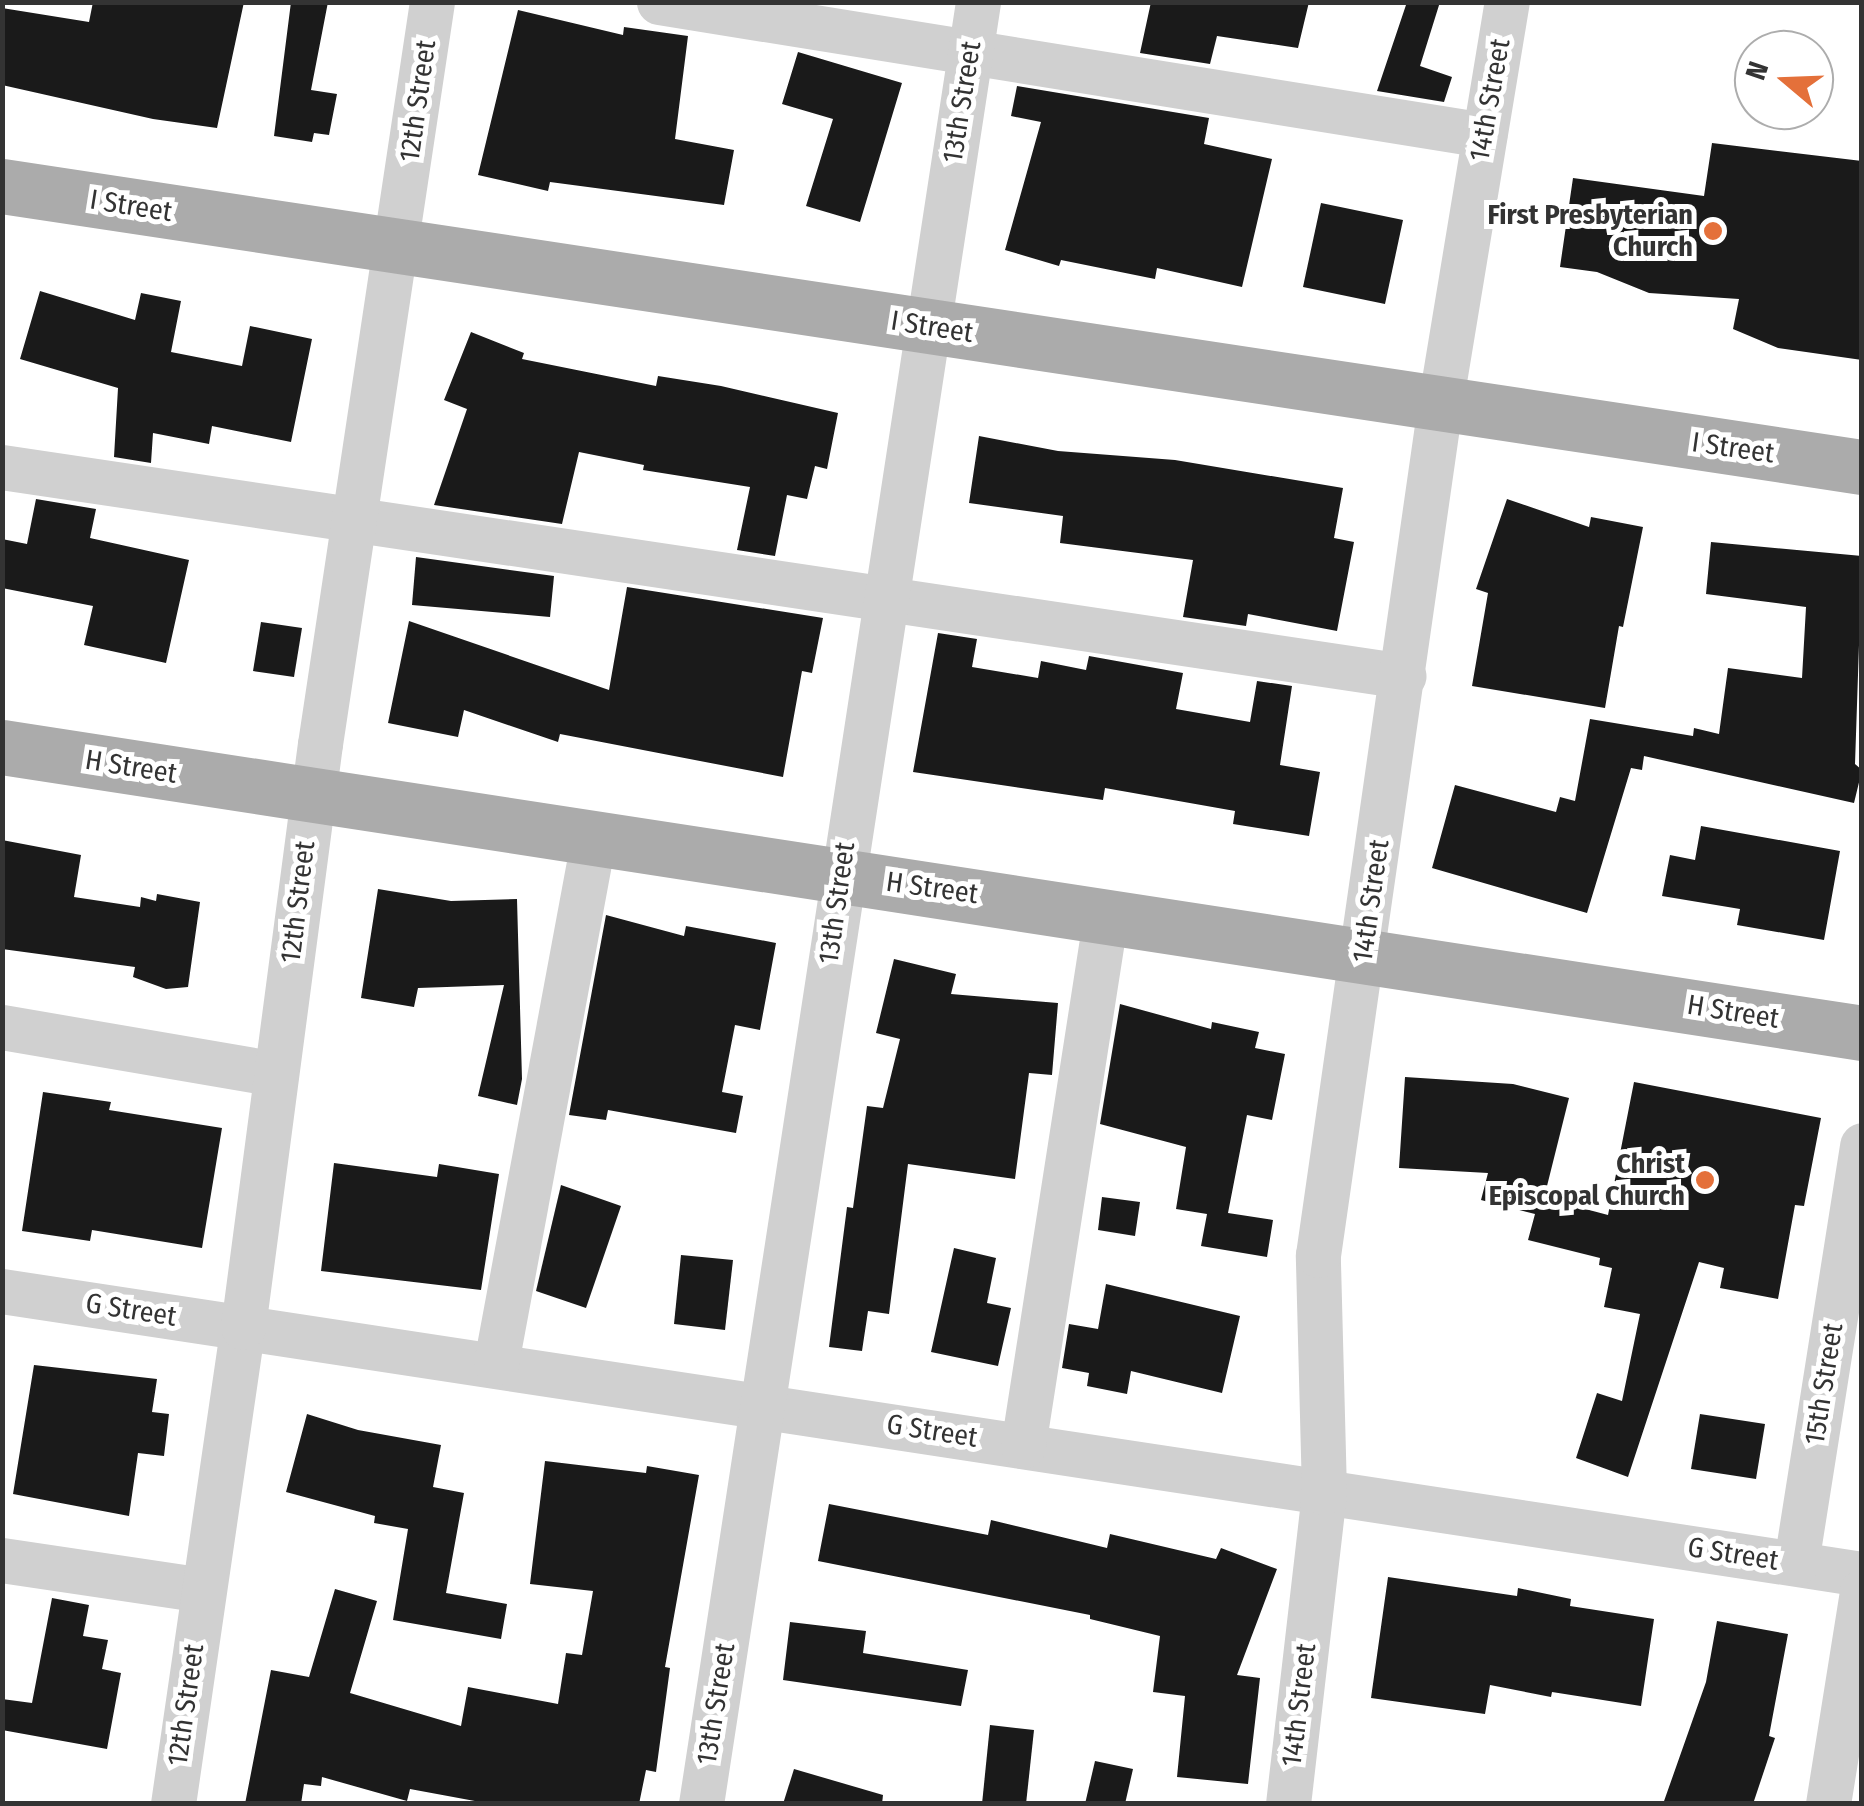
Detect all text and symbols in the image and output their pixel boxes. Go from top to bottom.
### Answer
north arrow [1734,30,1834,130]
street label: 14th Street [1463,36,1517,164]
street label: 12th Street [393,38,443,164]
street label: 13th Street [936,39,988,165]
text: N [1739,57,1775,84]
street label: I Street [87,183,175,229]
place label: First Presbyterian Church [1488,198,1693,264]
marker: First Presbyterian Church [1702,220,1724,242]
street label: I Street [888,304,976,350]
street label: I Street [1690,426,1776,470]
street label: H Street [83,743,179,791]
street label: 14th Street [1346,837,1396,965]
street label: 12th Street [274,839,322,965]
street label: 13th Street [812,840,862,966]
street label: H Street [884,865,980,911]
street label: H Street [1685,988,1781,1036]
place label: Christ Episcopal Church [1489,1147,1685,1213]
marker: Christ Episcopal Church [1694,1169,1716,1191]
street label: G Street [83,1286,179,1334]
street label: 15th Street [1798,1321,1850,1447]
street label: G Street [884,1407,980,1455]
street label: G Street [1685,1530,1781,1578]
street label: 13th Street [690,1641,742,1767]
street label: 12th Street [161,1642,211,1768]
street label: 14th Street [1275,1642,1323,1768]

